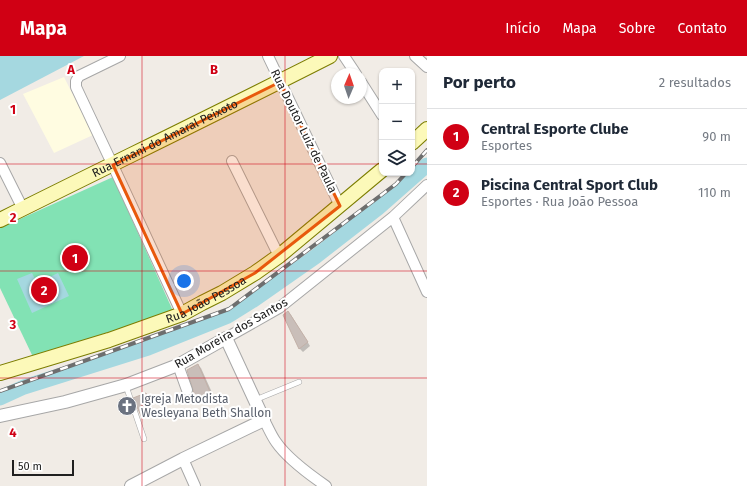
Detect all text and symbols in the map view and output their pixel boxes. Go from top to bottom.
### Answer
text: Mapa [20,17,67,40]
text: Início [505,20,540,37]
text: Mapa [562,20,597,37]
text: Sobre [619,20,655,37]
text: Contato [677,20,727,37]
text: A [66,62,75,77]
text: B [210,62,218,77]
street label: Rua Doutor Luiz de Paula [268,67,340,195]
north arrow [331,68,367,104]
map controls [379,68,415,176]
button: + [379,68,415,104]
text: Por perto [443,72,516,93]
text: 2 resultados [659,75,731,90]
street label: Rua Ernani do Amaral Peixoto [90,96,240,180]
text: 1 [10,102,16,117]
button: − [379,104,415,140]
text: Central Esporte Clube [481,120,629,138]
text: 1 [453,129,459,144]
text: 90 m [702,129,731,144]
text: Esportes [481,138,532,153]
button: layers [379,140,415,176]
text: Piscina Central Sport Club [481,176,658,194]
text: 2 [453,185,459,200]
text: 110 m [698,185,731,200]
text: Esportes · Rua João Pessoa [481,194,638,209]
text: 2 [10,210,17,225]
pin: 1 [62,243,88,273]
your location [174,271,194,291]
street label: Rua João Pessoa [164,273,249,326]
pin: 2 [31,275,57,305]
street label: Rua Moreira dos Santos [172,295,290,371]
text: 3 [9,317,17,332]
place label: Igreja Metodista Wesleyana Beth Shallon [141,392,271,420]
church icon: Igreja Metodista Wesleyana Beth Shallon [116,395,138,417]
text: 4 [9,425,17,440]
scale bar [12,458,74,477]
text: 50 m [18,460,42,473]

